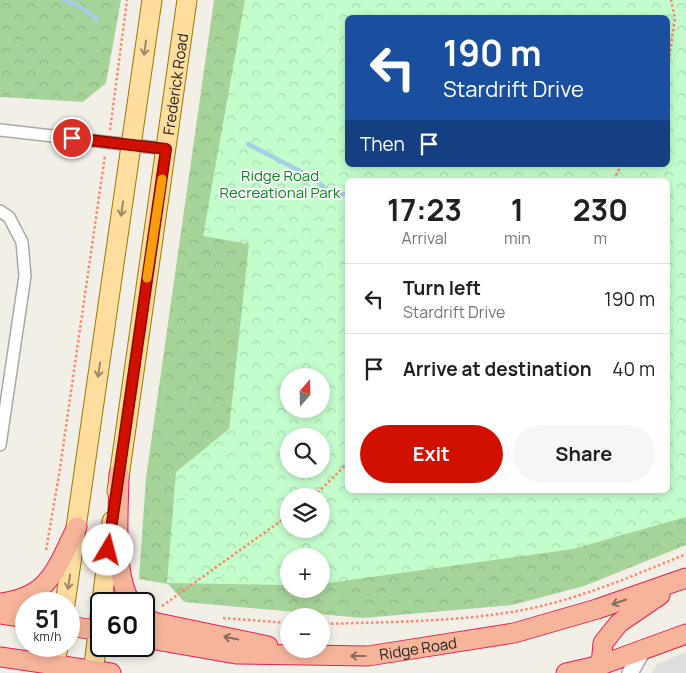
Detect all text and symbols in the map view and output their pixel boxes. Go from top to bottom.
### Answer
text: 190 m [443,29,542,77]
street label: Frederick Road [157,32,193,136]
icon: left [360,35,425,100]
one-way arrow [140,40,150,56]
text: Stardrift Drive [443,74,584,104]
pin [51,117,93,159]
icon: arrive [58,124,86,152]
icon: arrive [415,130,443,158]
text: Then [360,131,405,157]
park label: Ridge Road Recreational Park [220,165,341,203]
text: 17:23 [387,189,462,230]
text: 1 [511,189,524,230]
text: 230 [573,189,628,230]
one-way arrow [117,201,127,217]
text: Arrival [402,227,447,249]
text: min [504,227,531,249]
text: m [594,227,607,249]
text: Turn left [403,275,481,301]
icon: left [360,285,388,313]
text: 190 m [604,286,655,312]
text: Stardrift Drive [403,301,505,323]
icon: arrive [360,355,388,383]
text: Arrive at destination [403,356,592,382]
text: 40 m [612,356,655,382]
one-way arrow [94,362,104,378]
north arrow [280,368,330,418]
map controls [280,368,330,658]
button: Exit [360,425,503,483]
button: Share [513,425,655,483]
button: search [280,428,330,478]
button: layers [280,488,330,538]
position arrow [81,523,133,575]
button: + [280,548,330,598]
one-way arrow [63,574,73,590]
speed limit sign: 60 [90,592,155,657]
one-way arrow [612,598,627,607]
text: 51 [35,601,60,636]
button: − [280,608,330,658]
text: km/h [34,628,61,645]
street label: Ridge Road [378,632,458,665]
one-way arrow [224,633,240,643]
one-way arrow [350,651,366,660]

